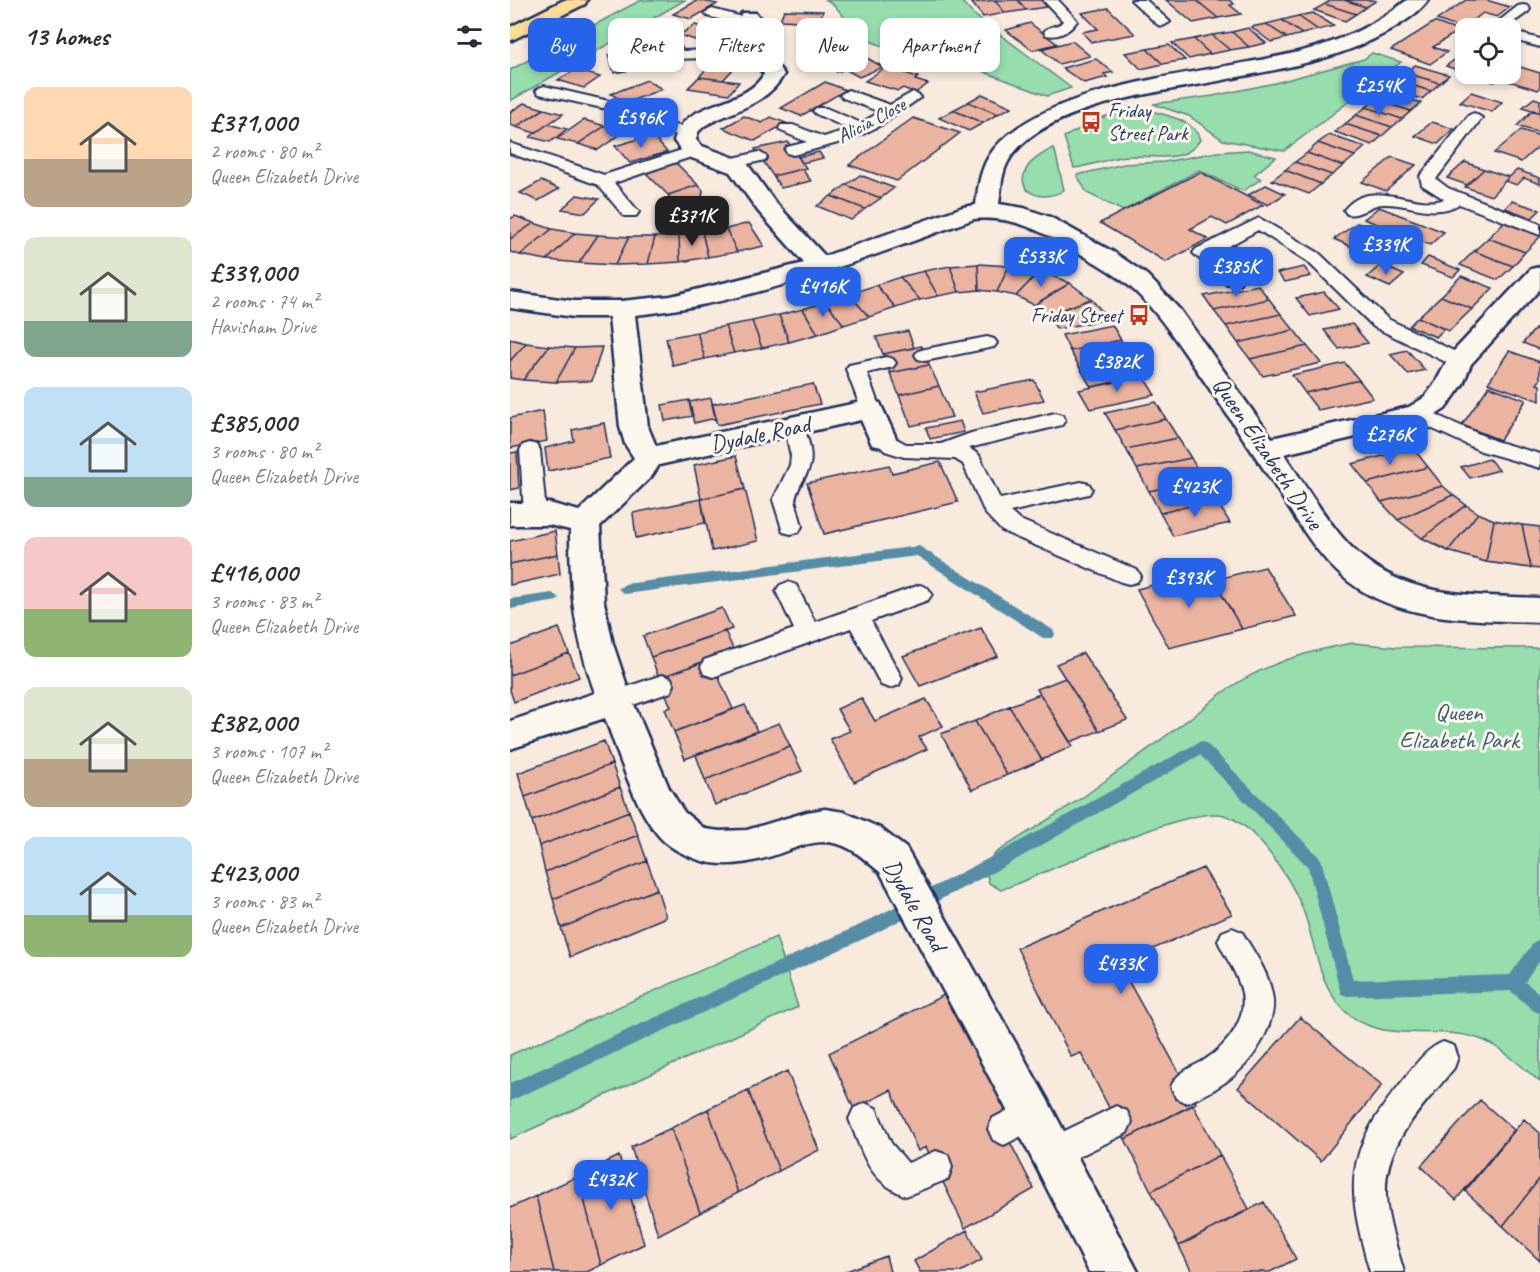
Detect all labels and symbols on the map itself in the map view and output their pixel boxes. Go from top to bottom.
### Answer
pin: £254K [1337,66,1421,117]
street label: Alicia Close [833,91,911,149]
pin: £596K [599,98,683,149]
place label: Friday Street Park [1108,98,1189,146]
bus stop icon: Friday Street Park [1079,110,1103,134]
pin: £371K [650,196,734,247]
pin: £339K [1344,225,1428,276]
pin: £533K [999,237,1083,288]
pin: £385K [1194,247,1278,298]
pin: £416K [781,267,865,318]
place label: Friday Street [1031,303,1125,328]
bus stop icon: Friday Street [1127,303,1151,327]
pin: £382K [1075,342,1159,393]
street label: Queen Elizabeth Drive [1206,371,1331,537]
street label: Dydale Road [708,408,816,459]
pin: £276K [1348,415,1432,466]
pin: £423K [1153,467,1237,518]
pin: £393K [1147,558,1231,609]
park label: Queen Elizabeth Park [1399,697,1521,755]
street label: Dydale Road [877,854,955,959]
pin: £433K [1079,944,1163,995]
pin: £432K [569,1160,653,1211]

